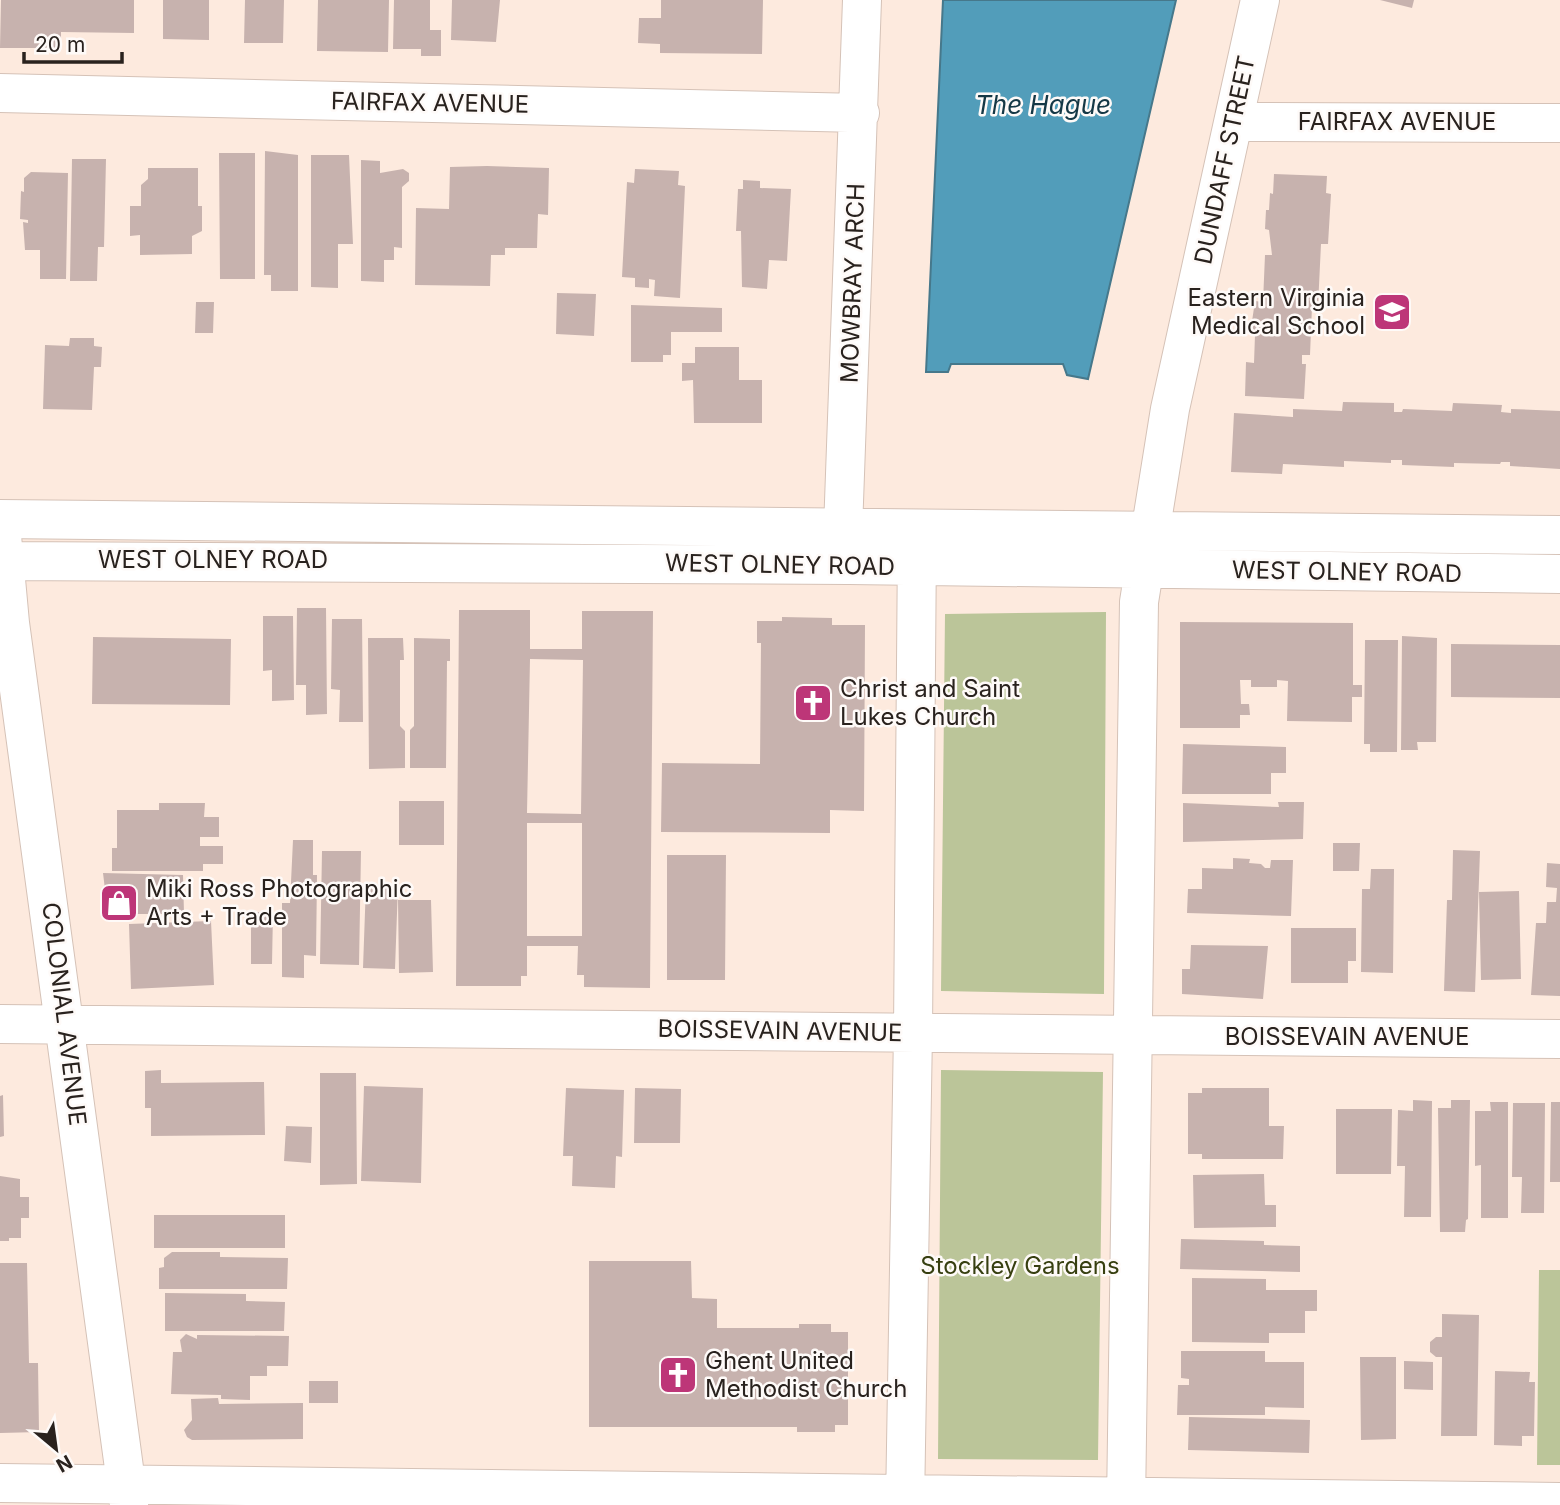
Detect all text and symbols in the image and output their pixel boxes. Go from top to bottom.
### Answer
scale bar [24,21,122,65]
text: 20 m [35,32,85,57]
street label: DUNDAFF STREET [1188,53,1261,267]
street label: FAIRFAX AVENUE [331,86,529,119]
water label: The Hague [975,89,1111,120]
street label: FAIRFAX AVENUE [1298,107,1496,136]
street label: MOWBRAY ARCH [835,183,870,383]
place label: Eastern Virginia Medical School [1187,283,1365,340]
school or university icon: Eastern Virginia Medical School [1371,291,1413,333]
street label: WEST OLNEY ROAD [98,545,328,574]
street label: WEST OLNEY ROAD [665,548,895,581]
street label: WEST OLNEY ROAD [1232,555,1462,588]
place label: Christ and Saint Lukes Church [840,674,1020,731]
church icon: Christ and Saint Lukes Church [792,682,834,724]
place label: Miki Ross Photographic Arts + Trade [146,874,412,931]
shop icon: Miki Ross Photographic Arts + Trade [98,882,140,924]
street label: COLONIAL AVENUE [36,901,93,1127]
street label: BOISSEVAIN AVENUE [657,1014,903,1047]
street label: BOISSEVAIN AVENUE [1225,1022,1469,1051]
park label: Stockley Gardens [920,1251,1120,1280]
place label: Ghent United Methodist Church [705,1346,907,1403]
church icon: Ghent United Methodist Church [657,1354,699,1396]
north arrow [21,1414,91,1484]
text: N [52,1450,76,1477]

